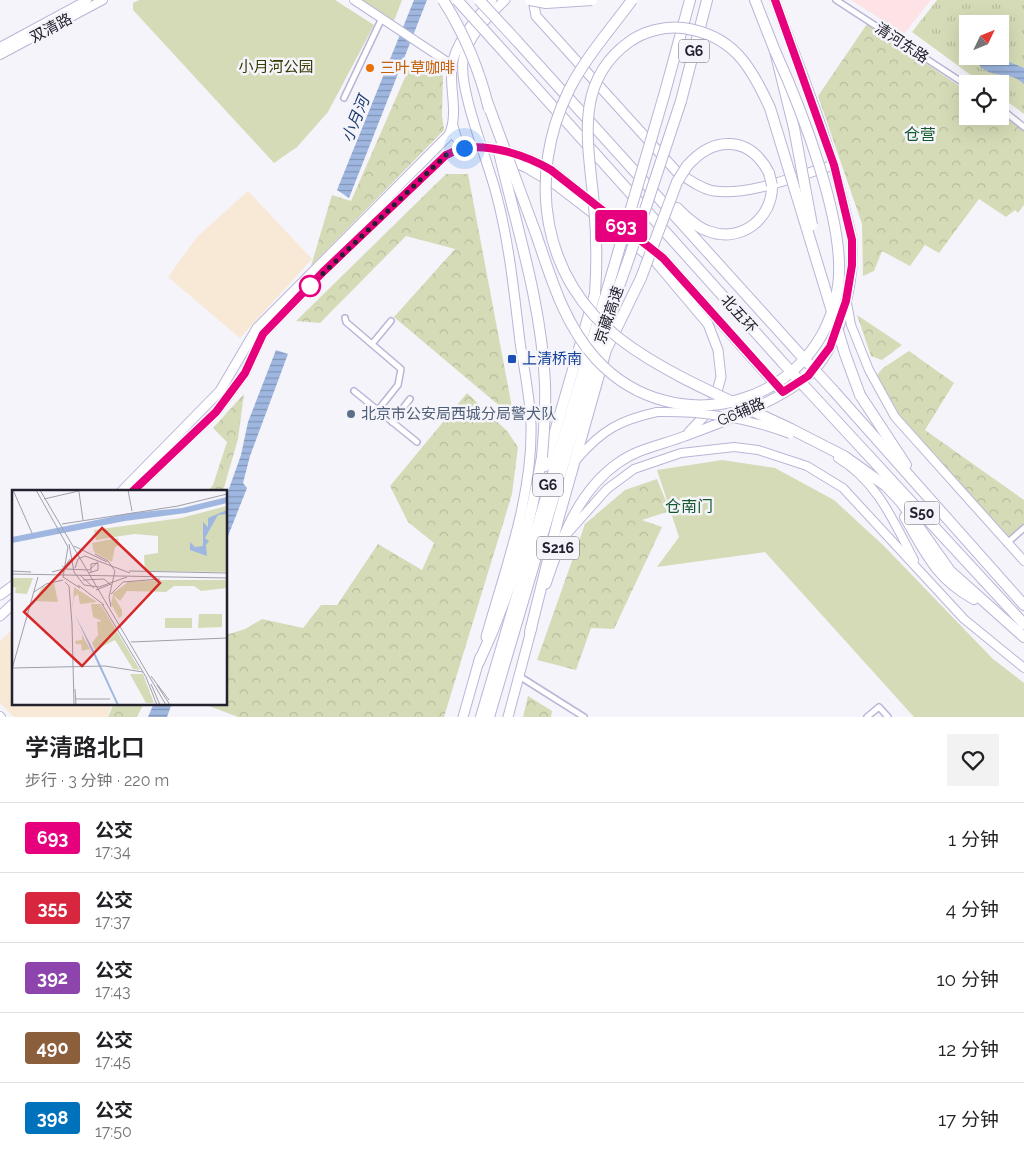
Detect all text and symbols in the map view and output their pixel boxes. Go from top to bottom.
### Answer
street label: 双清路 [27,9,75,47]
north arrow [959,15,1009,65]
map controls [959,15,1009,125]
street label: 清河东路 [872,19,932,67]
road number: G6 [679,40,709,62]
park label: 小月河公园 [238,58,314,76]
place label: 三叶草咖啡 [380,59,455,77]
marker: 三叶草咖啡 [364,62,376,74]
button: locate [959,75,1009,125]
water label: 小月河 [338,91,374,145]
district label: 仓营 [904,125,936,144]
your location [452,136,477,161]
line badge: 693 [592,210,650,242]
text: 693 [605,215,637,236]
unlabelled marker [299,275,321,297]
street label: 京藏高速 [591,284,627,346]
street label: 北五环 [717,291,761,337]
place label: 上清桥南 [522,350,582,368]
marker: 上清桥南 [506,353,518,365]
street label: G6辅路 [715,394,767,430]
place label: 北京市公安局西城分局警犬队 [361,405,556,423]
marker: 北京市公安局西城分局警犬队 [345,408,357,420]
road number: G6 [533,474,563,496]
inset map [12,490,228,704]
district label: 仓南门 [665,497,713,516]
road number: S50 [904,502,940,524]
road number: S216 [537,536,579,560]
text: 学清路北口 [25,733,145,762]
button: heart [947,734,999,786]
text: 步行 · 3 分钟 · 220 m [25,771,169,790]
text: 公交 [95,819,133,841]
text: 693 [37,827,68,848]
text: 1 分钟 [948,828,999,850]
text: 17:34 [95,842,131,861]
text: 公交 [95,889,133,911]
text: 355 [38,897,68,918]
text: 4 分钟 [946,898,999,920]
text: 17:37 [95,912,130,931]
text: 公交 [95,959,133,981]
text: 392 [37,967,68,988]
text: 10 分钟 [936,968,999,990]
text: 17:43 [95,982,131,1001]
text: 公交 [95,1029,133,1051]
text: 490 [37,1037,68,1058]
text: 12 分钟 [938,1038,999,1060]
text: 17:45 [95,1052,131,1071]
text: 公交 [95,1099,133,1121]
text: 398 [37,1107,68,1128]
text: 17 分钟 [938,1108,999,1130]
text: 17:50 [95,1122,132,1141]

